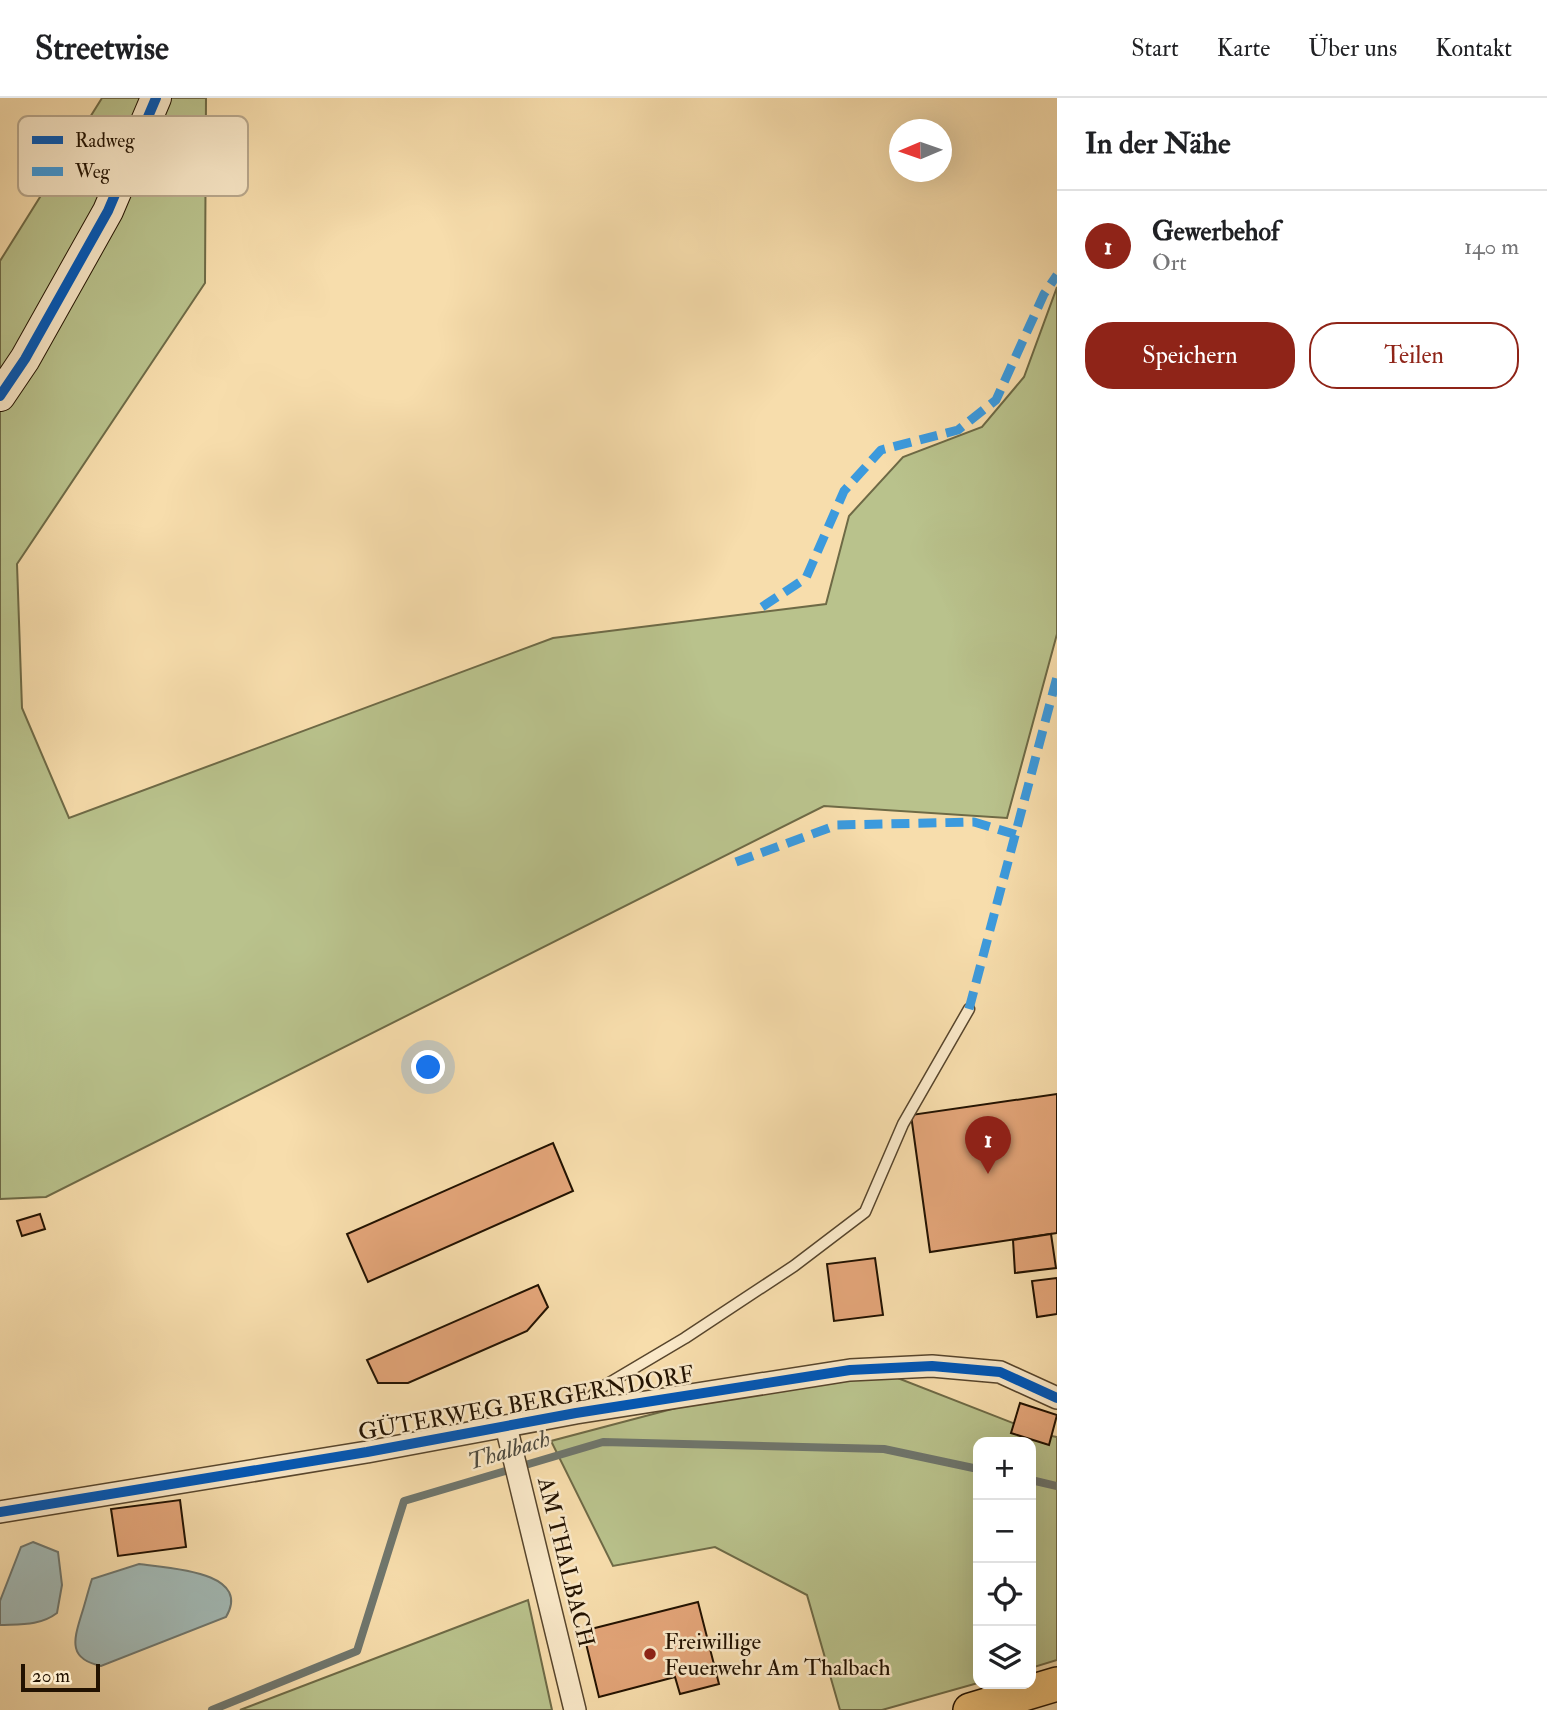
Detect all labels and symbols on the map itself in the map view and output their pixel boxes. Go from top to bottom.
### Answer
legend [18,116,248,196]
north arrow [889,119,952,182]
text: Radweg [75,129,135,153]
text: Weg [74,160,111,184]
your location [411,1050,445,1084]
pin: 1 [965,1116,1011,1174]
street label: GÜTERWEG BERGERNDORF [356,1359,696,1447]
water label: Thalbach [464,1423,554,1477]
street label: AM THALBACH [531,1473,601,1650]
place label: Freiwillige Feuerwehr Am Thalbach [664,1627,890,1682]
marker: Freiwillige Feuerwehr Am Thalbach [642,1646,658,1662]
scale bar [21,1661,100,1693]

